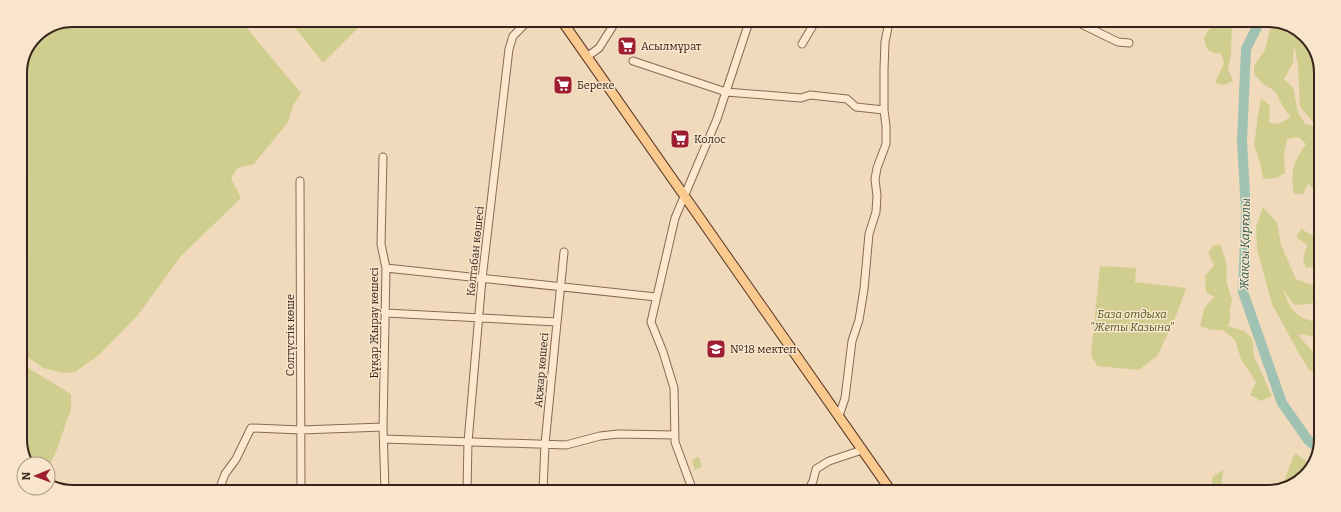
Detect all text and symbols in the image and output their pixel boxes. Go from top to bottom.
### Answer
supermarket icon: Асылмұрат [616,35,638,57]
place label: Асылмұрат [641,40,702,53]
supermarket icon: Береке [552,74,574,96]
place label: Береке [577,79,614,92]
supermarket icon: Колос [669,128,691,150]
place label: Колос [694,133,726,146]
water label: Жақсы Қарғалы [1237,198,1253,291]
street label: Көлтабан көшесі [464,205,487,297]
street label: Бұқар Жырау көшесі [368,267,381,379]
street label: Солтүстік көше [284,294,297,376]
park label: База отдыха "Жеты Казына" [1090,308,1175,334]
street label: Ақжар көшесі [532,331,551,408]
school or university icon: №18 мектеп [705,338,727,360]
place label: №18 мектеп [730,343,796,356]
north arrow [16,456,56,496]
text: N [20,471,33,481]

